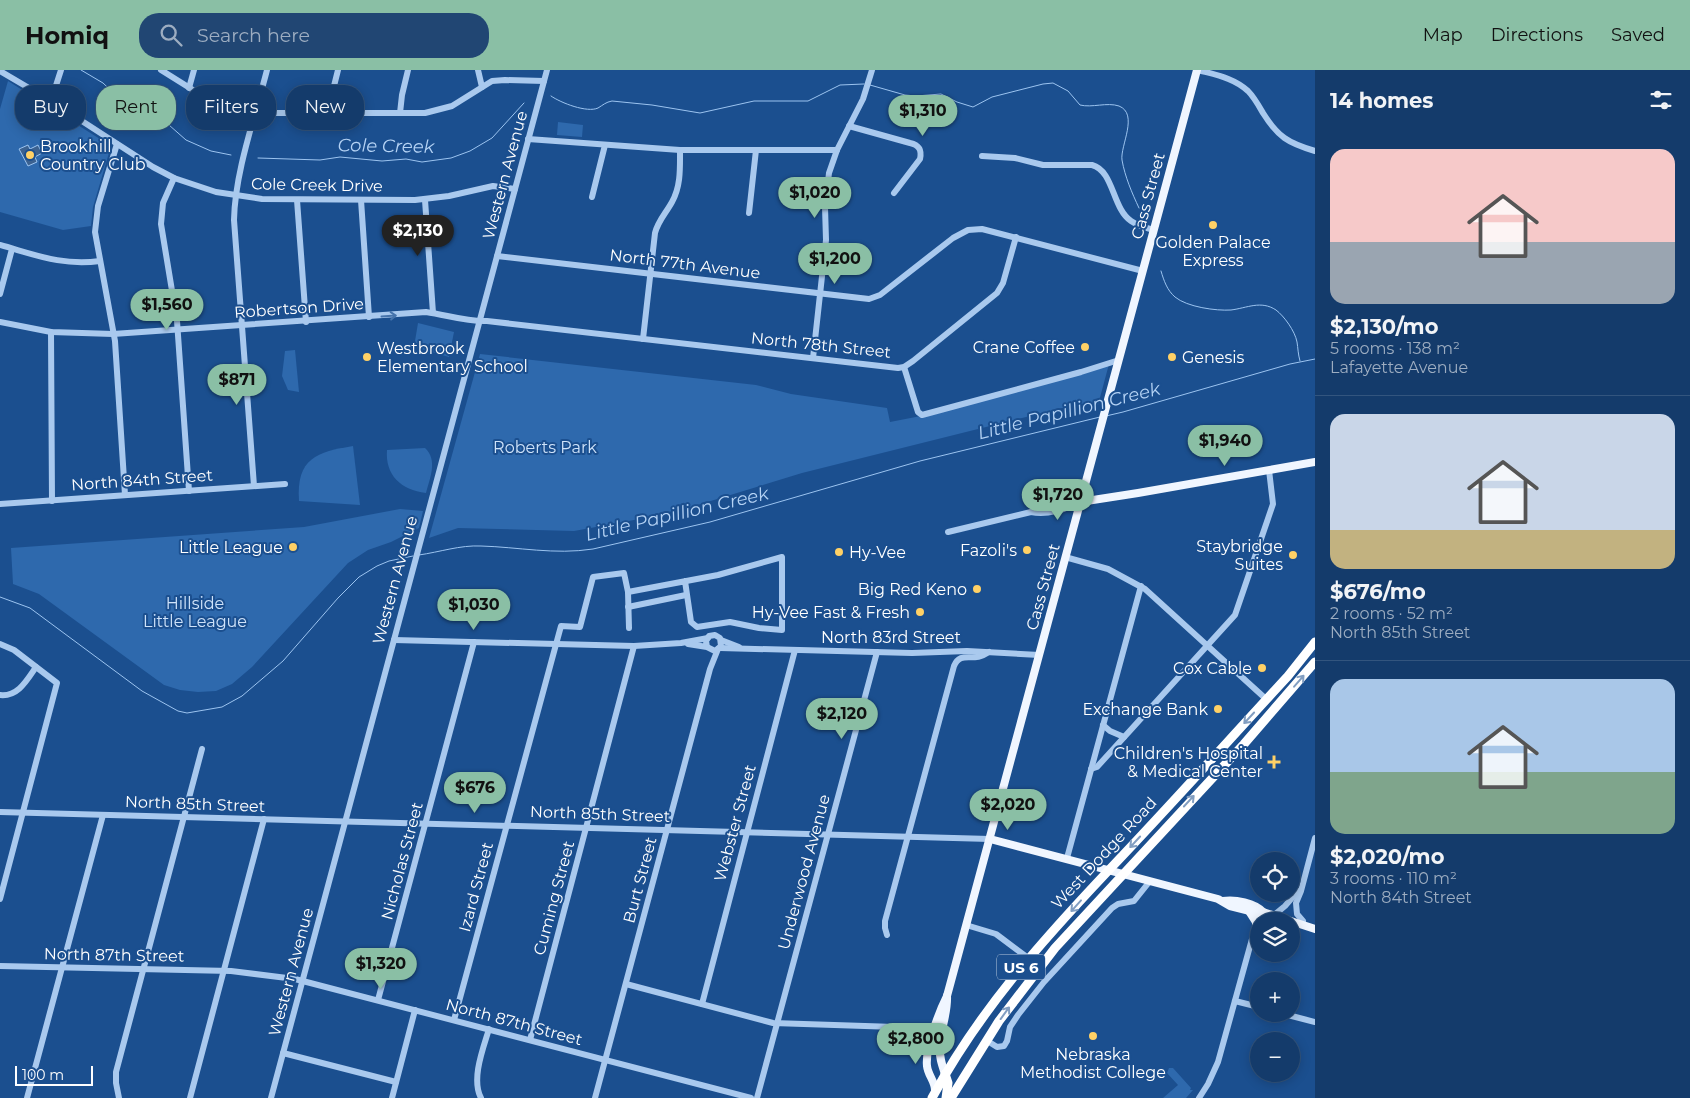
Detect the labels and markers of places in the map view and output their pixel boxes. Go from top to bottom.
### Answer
pin: $1,310 [882,94,964,137]
place label: Brookhill Country Club [40,137,146,174]
marker: Brookhill Country Club [24,149,36,161]
pin: $1,020 [774,176,856,219]
pin: $2,130 [377,214,459,257]
marker: Golden Palace Express [1207,219,1219,231]
place label: Golden Palace Express [1155,233,1271,270]
pin: $1,200 [794,242,876,285]
pin: $1,560 [126,288,208,331]
place label: Crane Coffee [973,338,1075,357]
place label: Westbrook Elementary School [377,339,528,376]
marker: Crane Coffee [1079,341,1091,353]
place label: Genesis [1182,348,1245,367]
marker: Westbrook Elementary School [361,351,373,363]
marker: Genesis [1166,351,1178,363]
pin: $871 [207,364,267,406]
pin: $1,940 [1184,424,1266,467]
pin: $1,720 [1017,478,1099,521]
place label: Staybridge Suites [1196,537,1283,574]
place label: Little League [179,538,283,557]
marker: Little League [287,541,299,553]
place label: Fazoli's [960,541,1017,560]
place label: Hy-Vee [849,543,906,562]
marker: Fazoli's [1021,544,1033,556]
marker: Hy-Vee [833,546,845,558]
marker: Staybridge Suites [1287,549,1299,561]
place label: Big Red Keno [858,580,967,599]
marker: Big Red Keno [971,583,983,595]
pin: $1,030 [433,588,515,631]
place label: Hy-Vee Fast & Fresh [752,603,910,622]
marker: Hy-Vee Fast & Fresh [914,606,926,618]
place label: Cox Cable [1173,659,1252,678]
marker: Cox Cable [1256,662,1268,674]
pin: $2,120 [801,698,883,740]
place label: Exchange Bank [1083,700,1208,719]
marker: Exchange Bank [1212,703,1224,715]
place label: Children's Hospital & Medical Center [1114,744,1263,781]
marker: Children's Hospital & Medical Center [1267,755,1281,769]
pin: $676 [445,772,505,814]
pin: $2,020 [967,788,1049,831]
pin: $1,320 [340,948,422,990]
pin: $2,800 [875,1022,957,1065]
marker: Nebraska Methodist College [1087,1030,1099,1042]
place label: Nebraska Methodist College [1020,1045,1166,1082]

